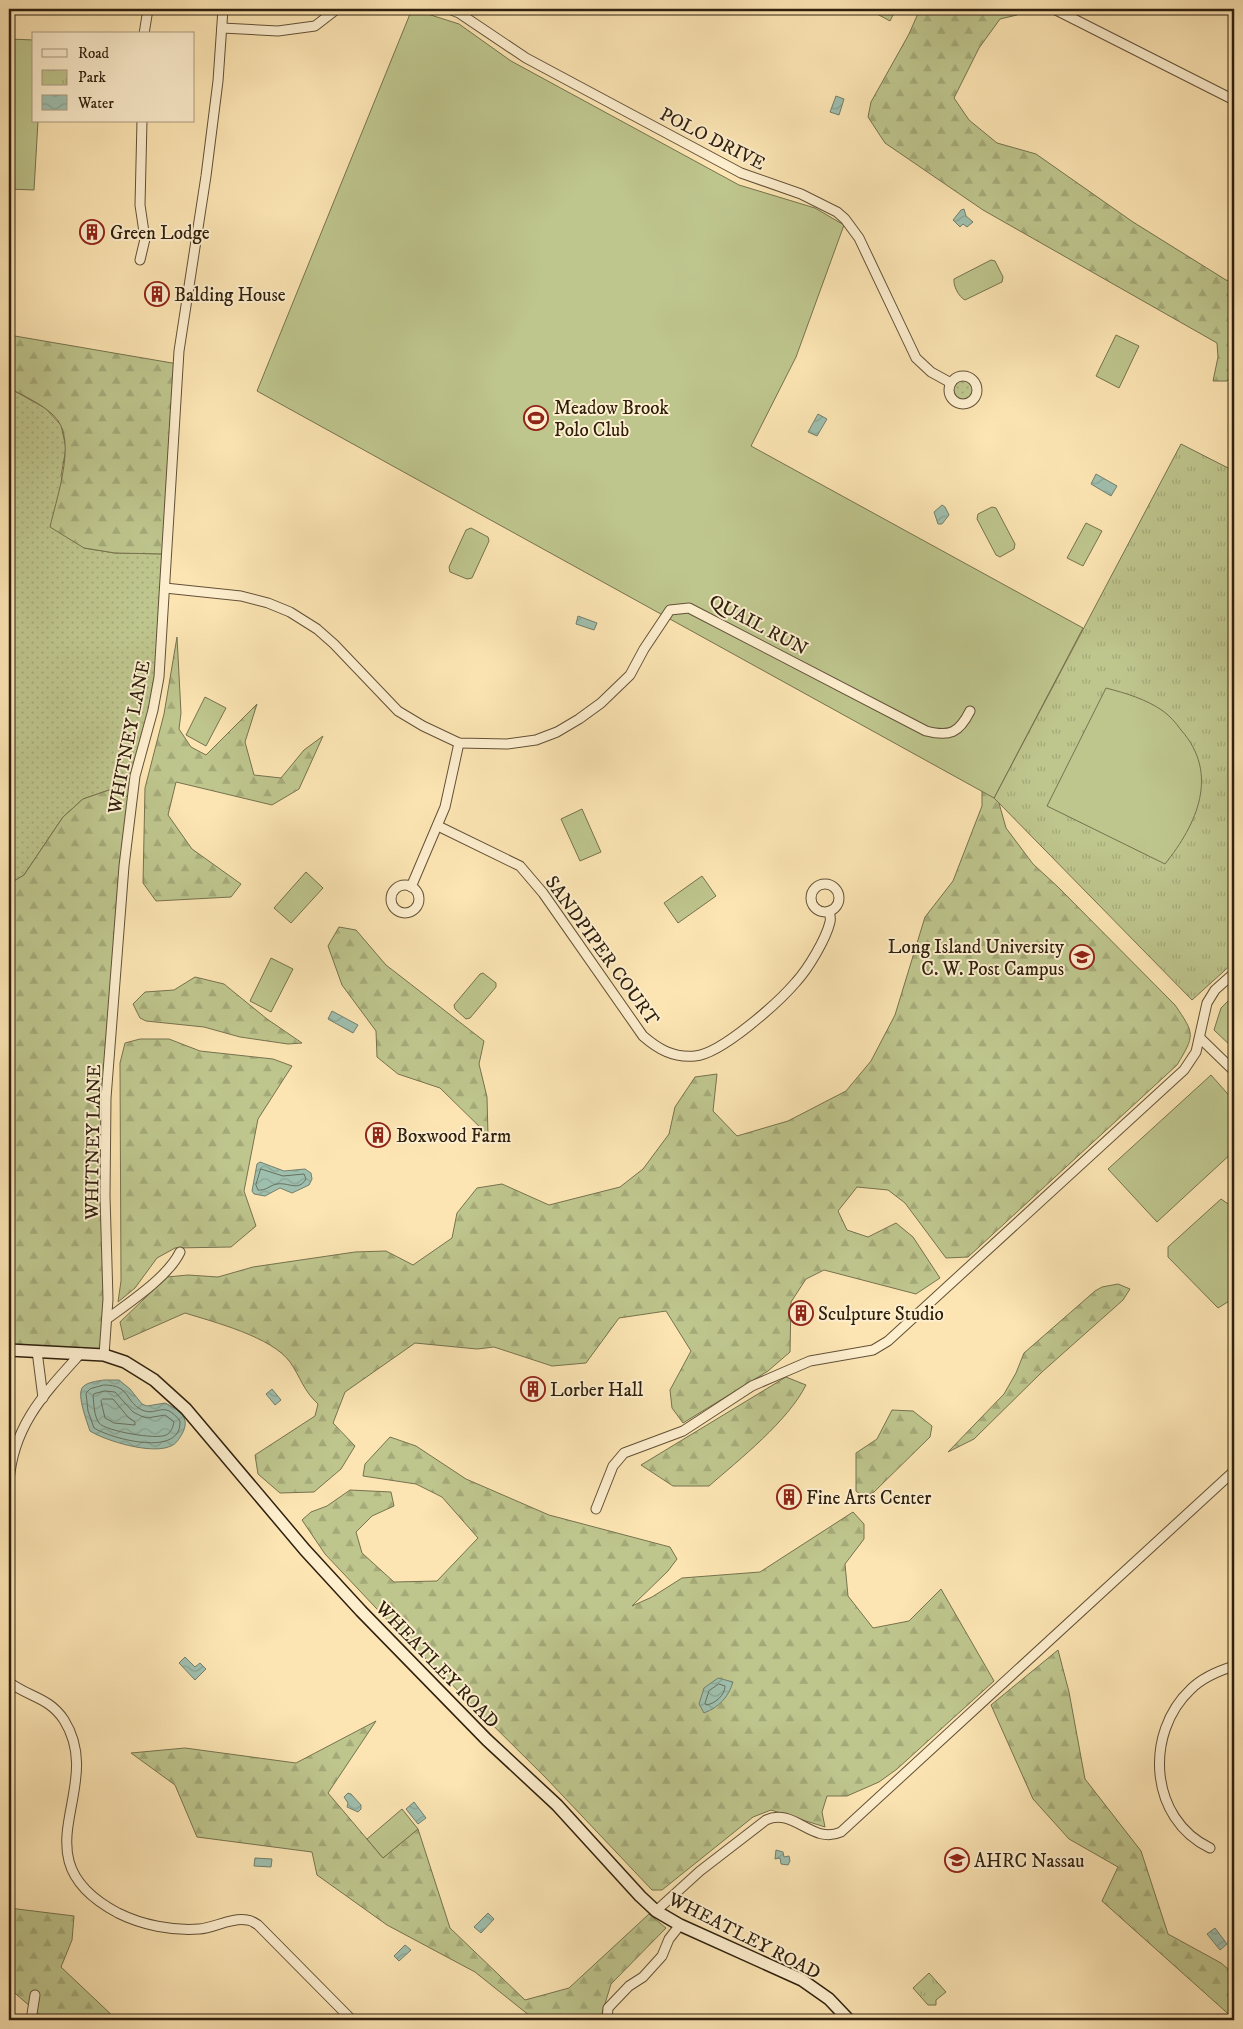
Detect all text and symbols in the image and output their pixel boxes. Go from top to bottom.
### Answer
legend [32,32,195,122]
text: Road [78,44,110,63]
text: Park [78,68,107,87]
text: Water [77,94,114,113]
street label: POLO DRIVE [656,103,769,176]
building icon: Green Lodge [79,219,105,245]
place label: Green Lodge [110,222,210,245]
building icon: Balding House [144,281,170,307]
place label: Balding House [174,284,286,307]
place label: Meadow Brook Polo Club [554,397,669,442]
sports icon: Meadow Brook Polo Club [523,405,549,431]
street label: QUAIL RUN [705,590,812,661]
street label: WHITNEY LANE [103,659,156,817]
street label: SANDPIPER COURT [540,872,664,1031]
place label: Long Island University C. W. Post Campus [888,936,1065,981]
school or university icon: Long Island University C. W. Post Campus [1069,944,1095,970]
street label: WHITNEY LANE [81,1064,106,1221]
building icon: Boxwood Farm [365,1122,391,1148]
place label: Boxwood Farm [396,1125,511,1148]
building icon: Sculpture Studio [788,1300,814,1326]
place label: Sculpture Studio [818,1303,944,1326]
building icon: Lorber Hall [520,1376,546,1402]
place label: Lorber Hall [550,1379,644,1402]
building icon: Fine Arts Center [776,1484,802,1510]
place label: Fine Arts Center [806,1487,931,1510]
street label: WHEATLEY ROAD [370,1596,504,1733]
school or university icon: AHRC Nassau [944,1847,970,1873]
place label: AHRC Nassau [974,1850,1084,1873]
street label: WHEATLEY ROAD [663,1887,824,1985]

